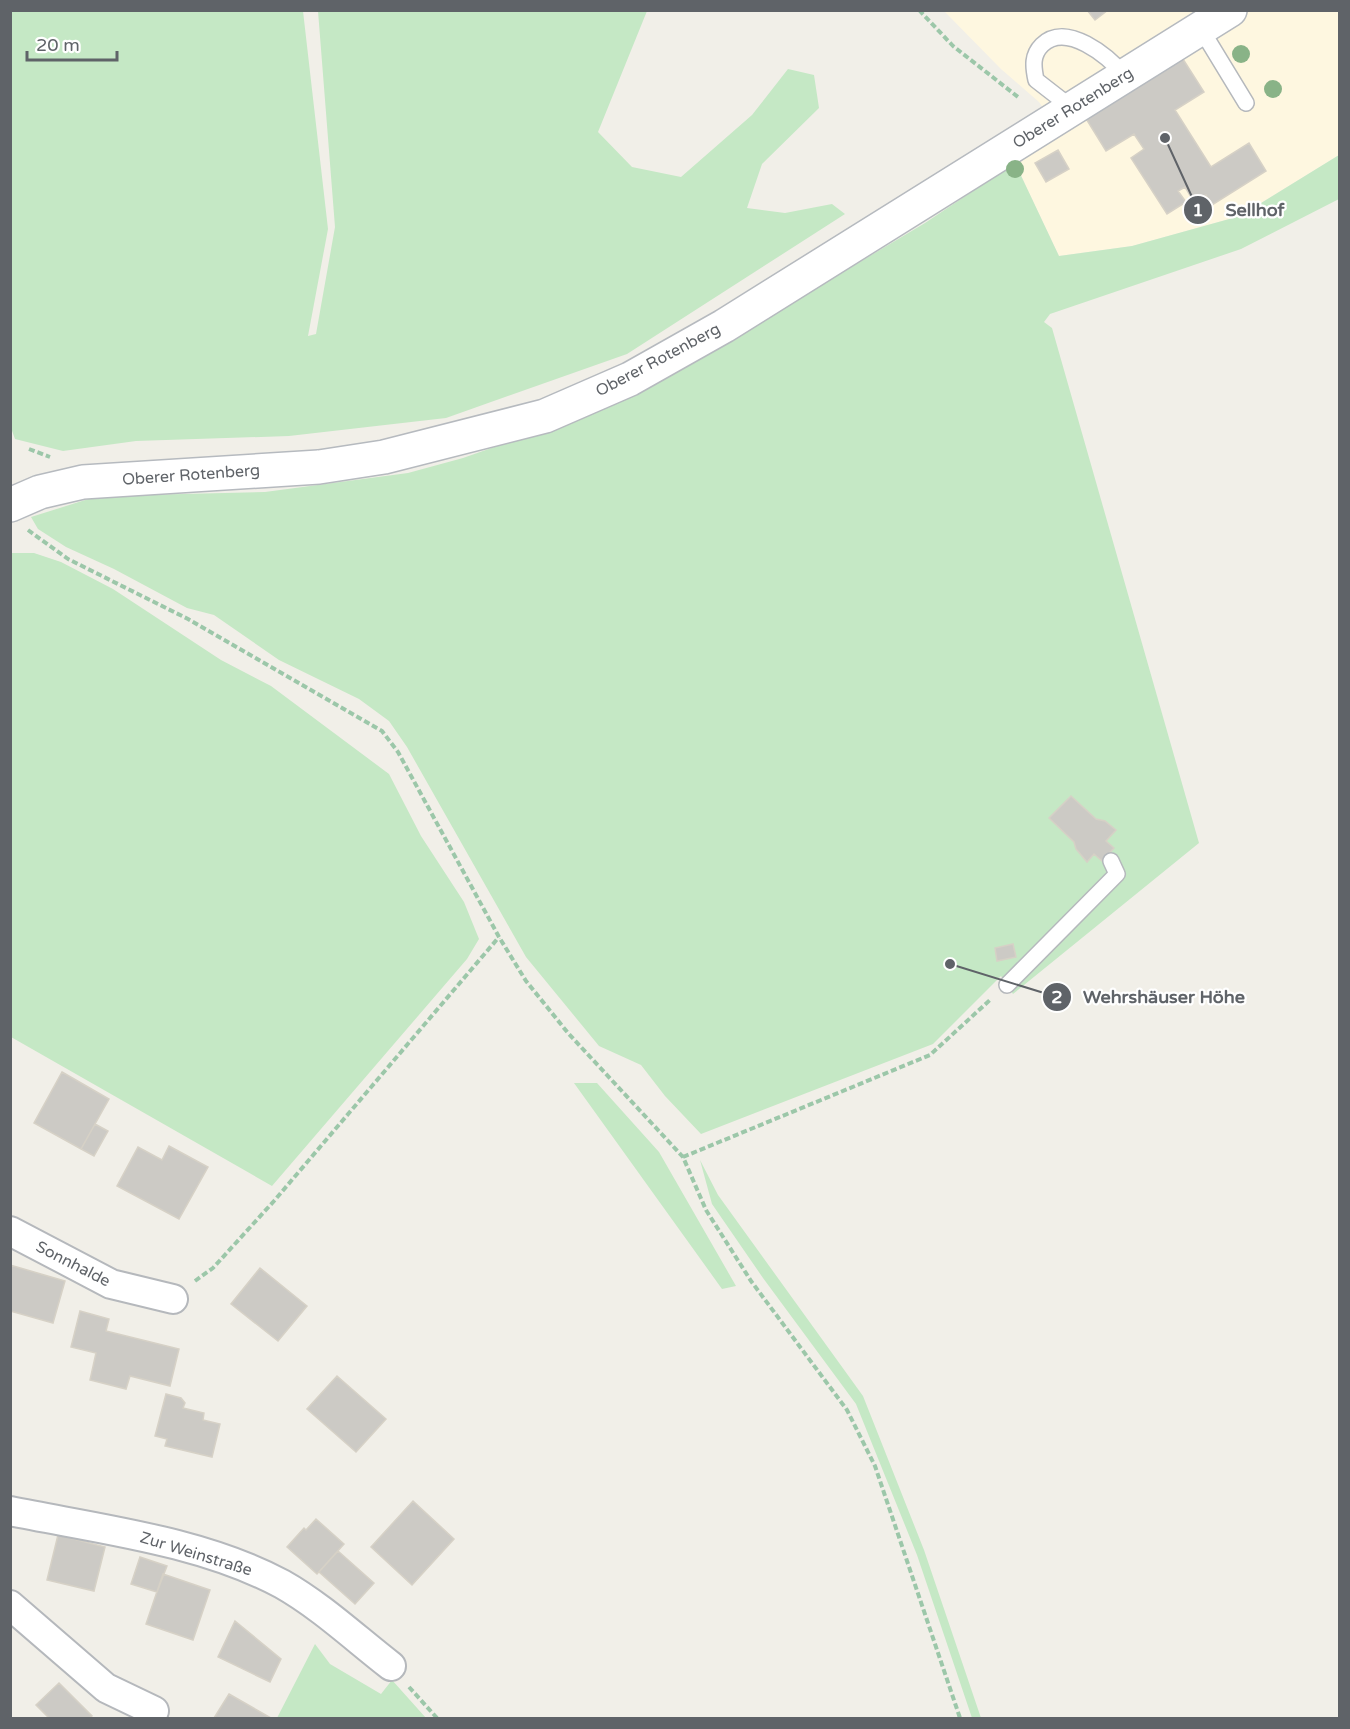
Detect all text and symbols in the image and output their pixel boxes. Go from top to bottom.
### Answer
scale bar [27,24,117,62]
text: 20 m [36,34,80,56]
street label: Oberer Rotenberg [1009,63,1137,153]
callout: Sellhof [1183,192,1296,228]
text: 1 [1192,199,1204,221]
text: Sellhof [1226,199,1286,221]
street label: Oberer Rotenberg [592,319,724,401]
street label: Oberer Rotenberg [121,460,261,490]
callout: Wehrshäuser Höhe [1042,979,1257,1015]
text: 2 [1051,986,1063,1008]
text: Wehrshäuser Höhe [1083,986,1245,1008]
street label: Sonnhalde [32,1237,114,1291]
street label: Zur Weinstraße [138,1527,254,1581]

